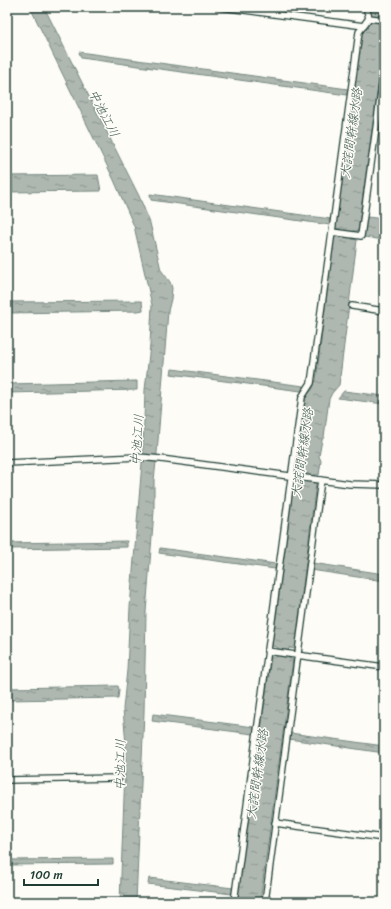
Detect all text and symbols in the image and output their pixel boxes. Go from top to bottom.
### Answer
water label: 中池江川 [82,85,126,141]
water label: 大詫間幹線水路 [333,85,369,180]
water label: 大詫間幹線水路 [284,405,320,500]
water label: 中池江川 [124,413,150,467]
water label: 大詫間幹線水路 [239,726,275,821]
water label: 中池江川 [108,739,132,791]
scale bar [24,861,98,887]
text: 100 m [30,864,63,886]

